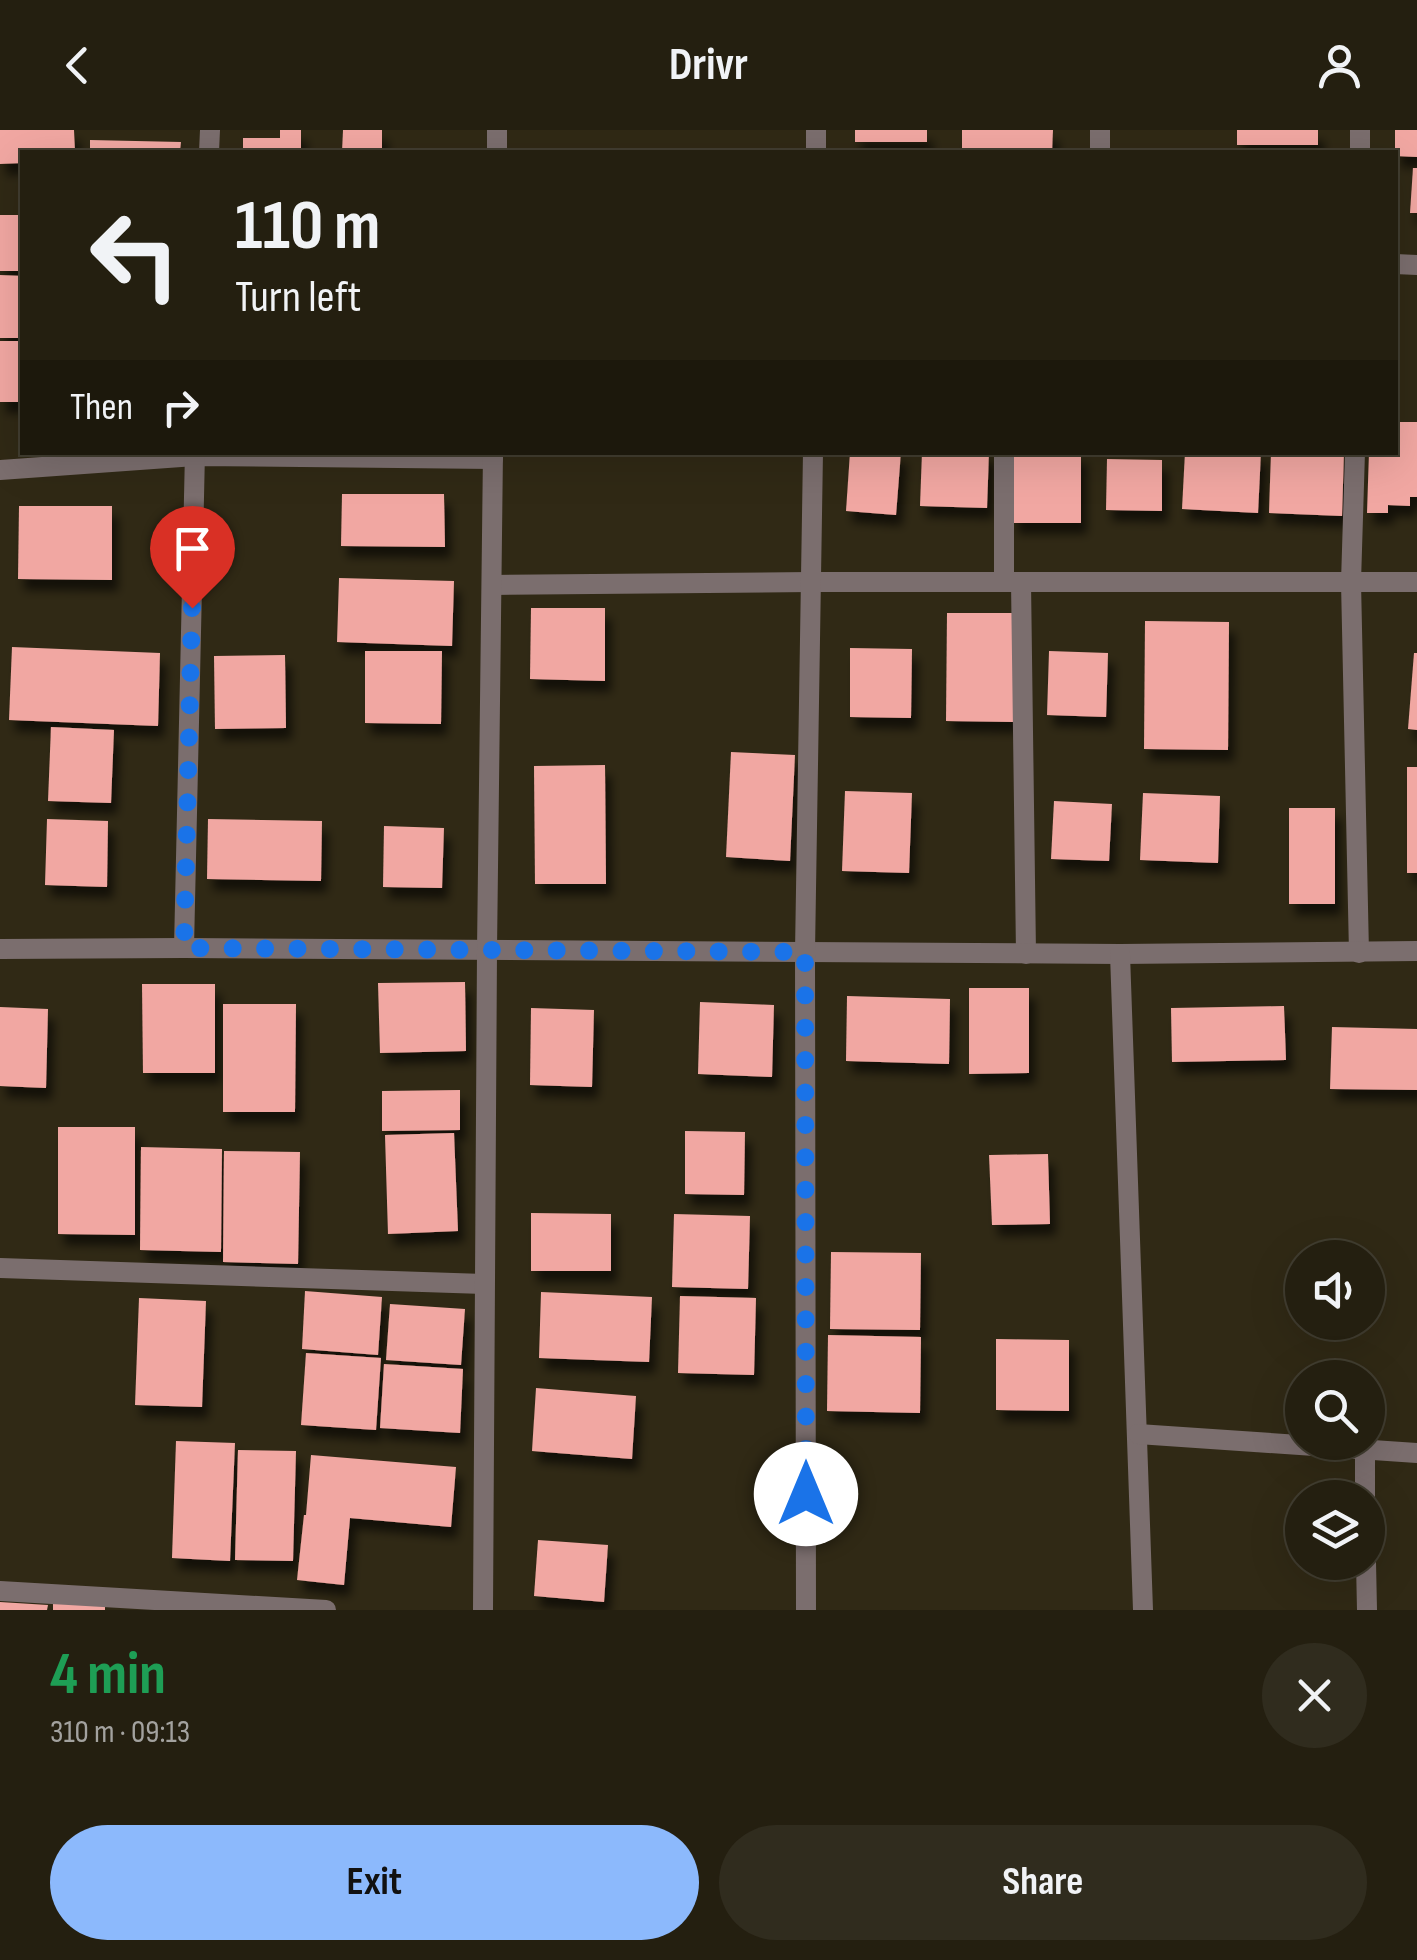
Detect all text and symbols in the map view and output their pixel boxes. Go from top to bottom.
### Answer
icon: back [50,38,105,93]
text: Drivr [669,38,748,93]
icon: person [1312,38,1367,93]
text: 110 m [235,185,381,269]
icon: left [70,190,200,320]
text: Turn left [235,270,361,325]
icon: right [153,380,208,435]
text: Then [70,385,133,430]
pin [150,506,235,609]
icon: arrive [165,521,220,576]
map controls [1285,1240,1385,1580]
button: sound [1285,1240,1385,1340]
button: search [1285,1360,1385,1460]
position arrow [754,1442,858,1546]
button: layers [1285,1480,1385,1580]
text: 4 min [50,1639,166,1711]
button: close [1262,1643,1367,1748]
text: 310 m · 09:13 [50,1713,190,1752]
button: Exit [50,1825,699,1940]
button: Share [719,1825,1367,1940]

